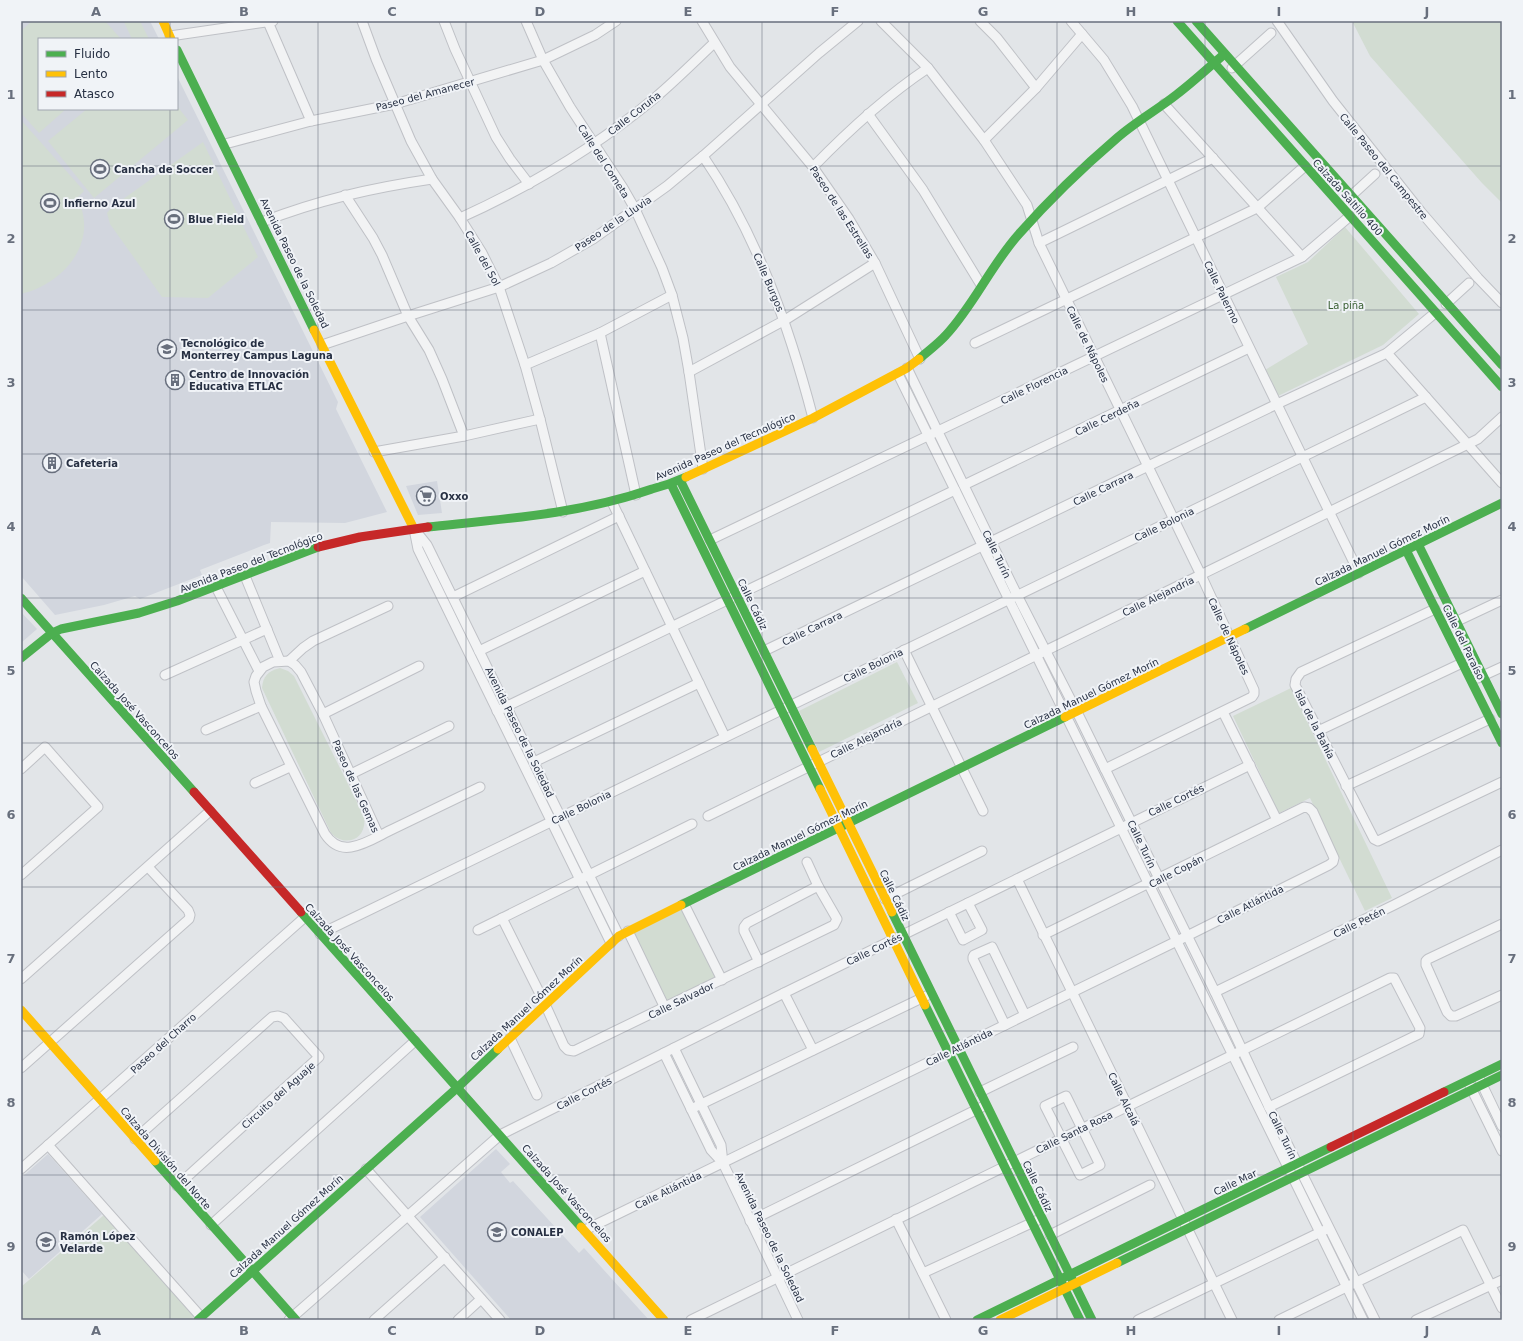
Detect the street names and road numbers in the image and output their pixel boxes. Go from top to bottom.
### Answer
street label: Paseo del Amanecer [375,76,477,113]
street label: Calle Coruña [606,89,663,137]
street label: Calle Paseo del Campestre [1337,111,1430,222]
street label: Calle del Cometa [576,122,631,200]
street label: Calzada Saltillo 400 [1310,157,1385,238]
street label: Paseo de las Estrellas [808,164,876,260]
street label: Paseo de la Lluvia [573,194,654,253]
street label: Avenida Paseo de la Soledad [258,196,331,330]
street label: Calle del Sol [463,229,502,288]
street label: Calle Burgos [751,251,786,313]
street label: Calle Palermo [1202,259,1241,325]
street label: Calle de Nápoles [1064,304,1111,384]
street label: Calle Florencia [999,364,1070,406]
street label: Calle Cerdeña [1073,397,1141,438]
street label: Avenida Paseo del Tecnológico [654,411,797,482]
street label: Calle Carrara [1071,469,1135,508]
street label: Calle Bolonia [1133,505,1196,544]
street label: Calzada Manuel Gómez Morín [1313,513,1451,588]
street label: Calle Turín [980,528,1013,580]
street label: Avenida Paseo del Tecnológico [178,530,324,595]
street label: Calle Alejandría [1121,574,1196,619]
street label: Calle Cádiz [735,577,770,632]
street label: Calle de Nápoles [1206,596,1251,677]
street label: Calle del Paraíso [1441,603,1487,682]
street label: Calle Carrara [780,609,844,648]
street label: Calle Bolonia [842,646,905,685]
street label: Calzada Manuel Gómez Morín [1022,656,1160,731]
street label: Calzada José Vasconcelos [88,659,181,761]
street label: Avenida Paseo de la Soledad [483,665,556,799]
street label: Isla de la Bahía [1292,688,1337,761]
street label: Calle Alejandría [829,716,904,761]
street label: Paseo de las Gemas [330,738,381,834]
street label: Calle Cortés [1147,782,1206,819]
street label: Calle Bolonia [550,788,613,827]
street label: Calzada Manuel Gómez Morín [731,798,869,873]
street label: Calle Turín [1125,818,1158,870]
street label: Calle Copán [1147,853,1205,890]
street label: Calle Cádiz [877,868,912,923]
street label: Calle Atlántida [1215,883,1285,926]
street label: Calzada José Vasconcelos [303,901,396,1003]
street label: Calle Petén [1332,905,1387,940]
street label: Calle Cortés [845,931,904,968]
street label: Calzada Manuel Gómez Morín [468,954,584,1063]
street label: Calle Salvador [647,979,717,1021]
street label: Paseo del Charro [128,1011,198,1076]
street label: Calle Atlántida [924,1027,994,1068]
street label: Circuito del Aguaje [240,1060,317,1131]
street label: Calle Alcalá [1106,1071,1141,1128]
street label: Calle Cortés [555,1075,614,1112]
street label: Calzada División del Norte [118,1105,213,1212]
street label: Calle Santa Rosa [1034,1109,1114,1156]
street label: Calle Turín [1266,1109,1299,1161]
street label: Calzada José Vasconcelos [520,1142,613,1244]
street label: Calle Cádiz [1020,1159,1055,1214]
street label: Calle Mar [1212,1167,1259,1198]
street label: Calle Atlántida [633,1170,703,1211]
street label: Avenida Paseo de la Soledad [733,1170,806,1304]
street label: Calzada Manuel Gómez Morín [227,1173,345,1280]

